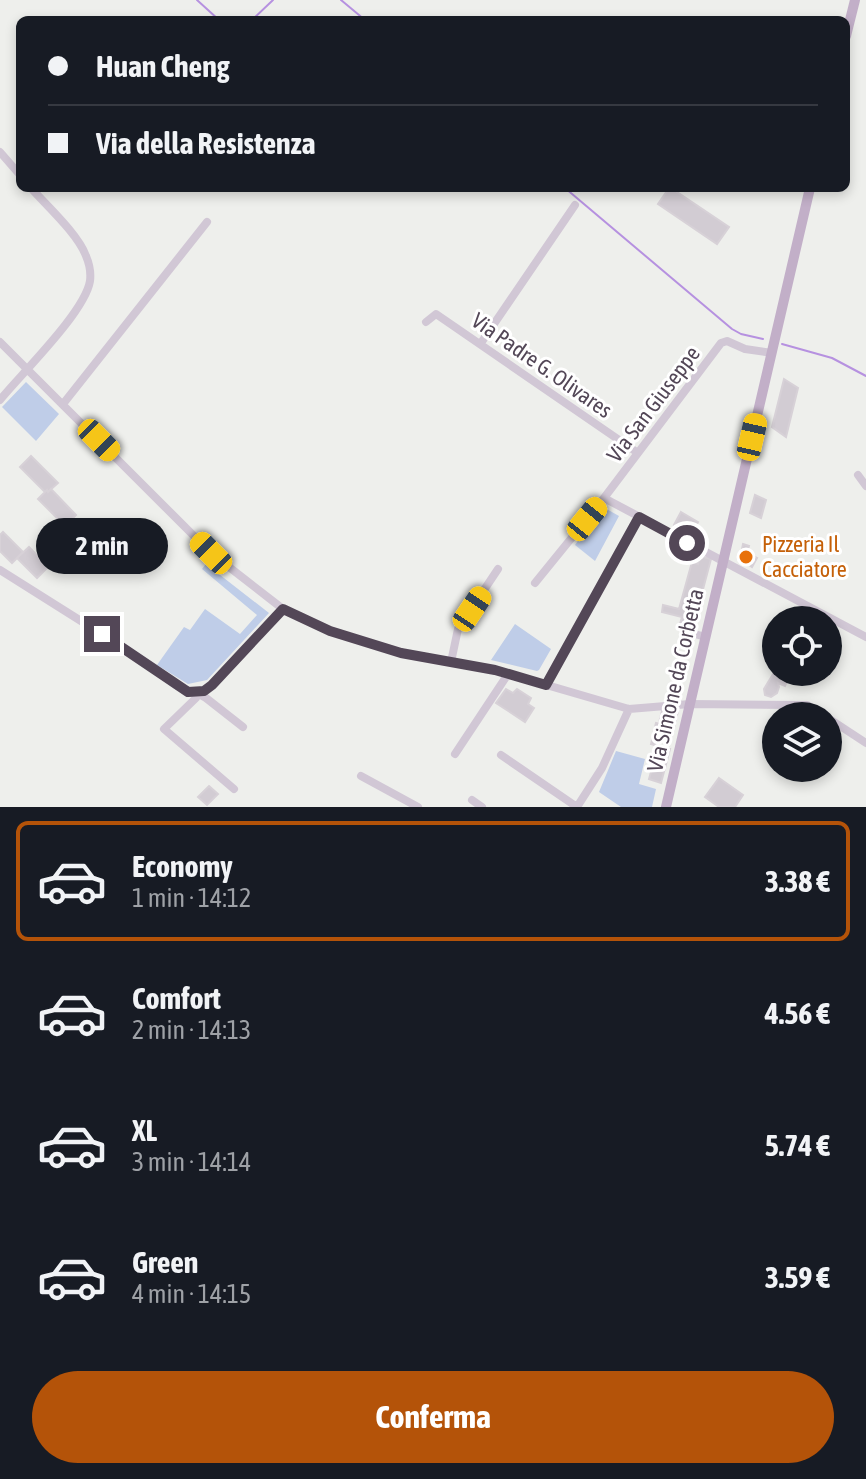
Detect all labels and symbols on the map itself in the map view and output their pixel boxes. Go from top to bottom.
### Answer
street label: Via Padre G. Olivares [467,307,617,423]
street label: Via San Giuseppe [601,341,705,467]
car [735,411,769,463]
car [74,415,124,465]
car [563,493,611,545]
callout: 2 min [36,518,168,574]
route start [669,525,705,561]
car [186,528,236,578]
place label: Pizzeria Il Cacciatore [762,531,847,582]
marker: Pizzeria Il Cacciatore [737,548,755,566]
car [449,582,495,636]
street label: Via Simone da Corbetta [641,586,709,774]
route end [84,616,120,652]

